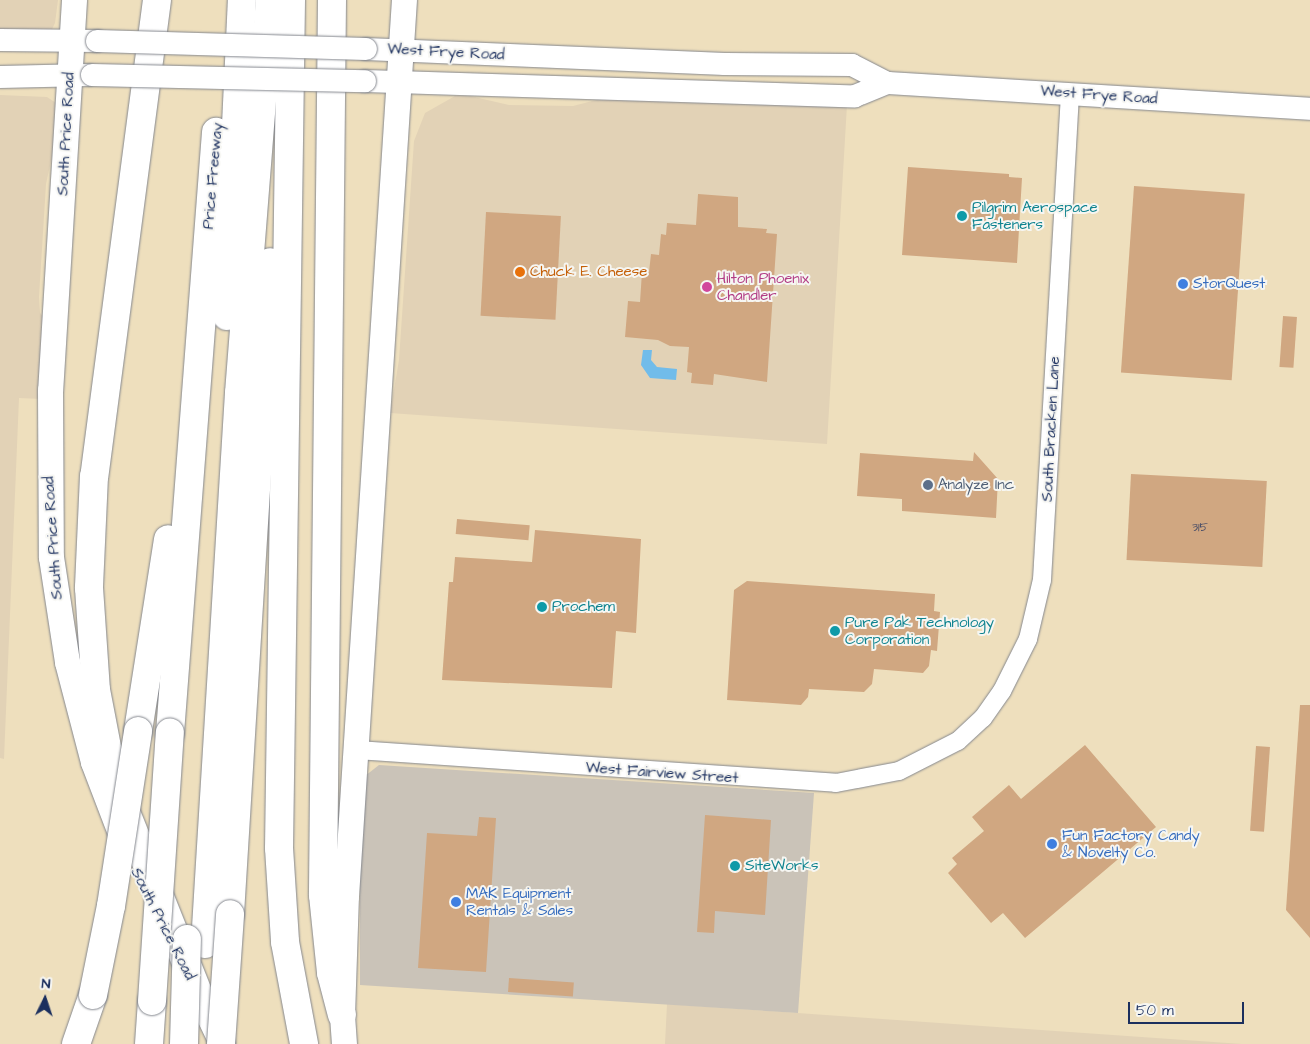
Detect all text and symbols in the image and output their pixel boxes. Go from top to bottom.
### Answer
street label: West Frye Road [387,40,505,64]
street label: South Price Road [54,72,78,196]
street label: West Frye Road [1040,82,1158,108]
street label: Price Freeway [199,122,227,230]
place label: Pilgrim Aerospace Fasteners [972,198,1098,233]
marker: Pilgrim Aerospace Fasteners [956,210,968,222]
place label: Chuck E. Cheese [530,263,647,281]
marker: Chuck E. Cheese [514,266,526,278]
place label: Hilton Phoenix Chandler [717,269,809,304]
place label: StorQuest [1193,275,1265,293]
marker: StorQuest [1177,278,1189,290]
marker: Hilton Phoenix Chandler [701,281,713,293]
street label: South Bracken Lane [1038,356,1064,502]
street label: South Price Road [40,476,66,600]
place label: Analyze Inc [938,476,1014,494]
marker: Analyze Inc [922,479,934,491]
house number: 315 [1192,521,1208,535]
place label: Prochem [552,598,615,616]
marker: Prochem [536,601,548,613]
place label: Pure Pak Technology Corporation [845,613,994,648]
marker: Pure Pak Technology Corporation [829,625,841,637]
street label: West Fairview Street [585,759,739,787]
place label: Fun Factory Candy & Novelty Co. [1062,826,1200,861]
marker: Fun Factory Candy & Novelty Co. [1046,838,1058,850]
place label: SiteWorks [745,857,819,875]
marker: SiteWorks [729,860,741,872]
street label: South Price Road [127,865,199,983]
place label: MAK Equipment Rentals & Sales [466,884,573,919]
marker: MAK Equipment Rentals & Sales [450,896,462,908]
north arrow [20,974,70,1024]
text: N [41,974,51,994]
scale bar [1130,992,1246,1024]
text: 50 m [1136,1000,1174,1021]

